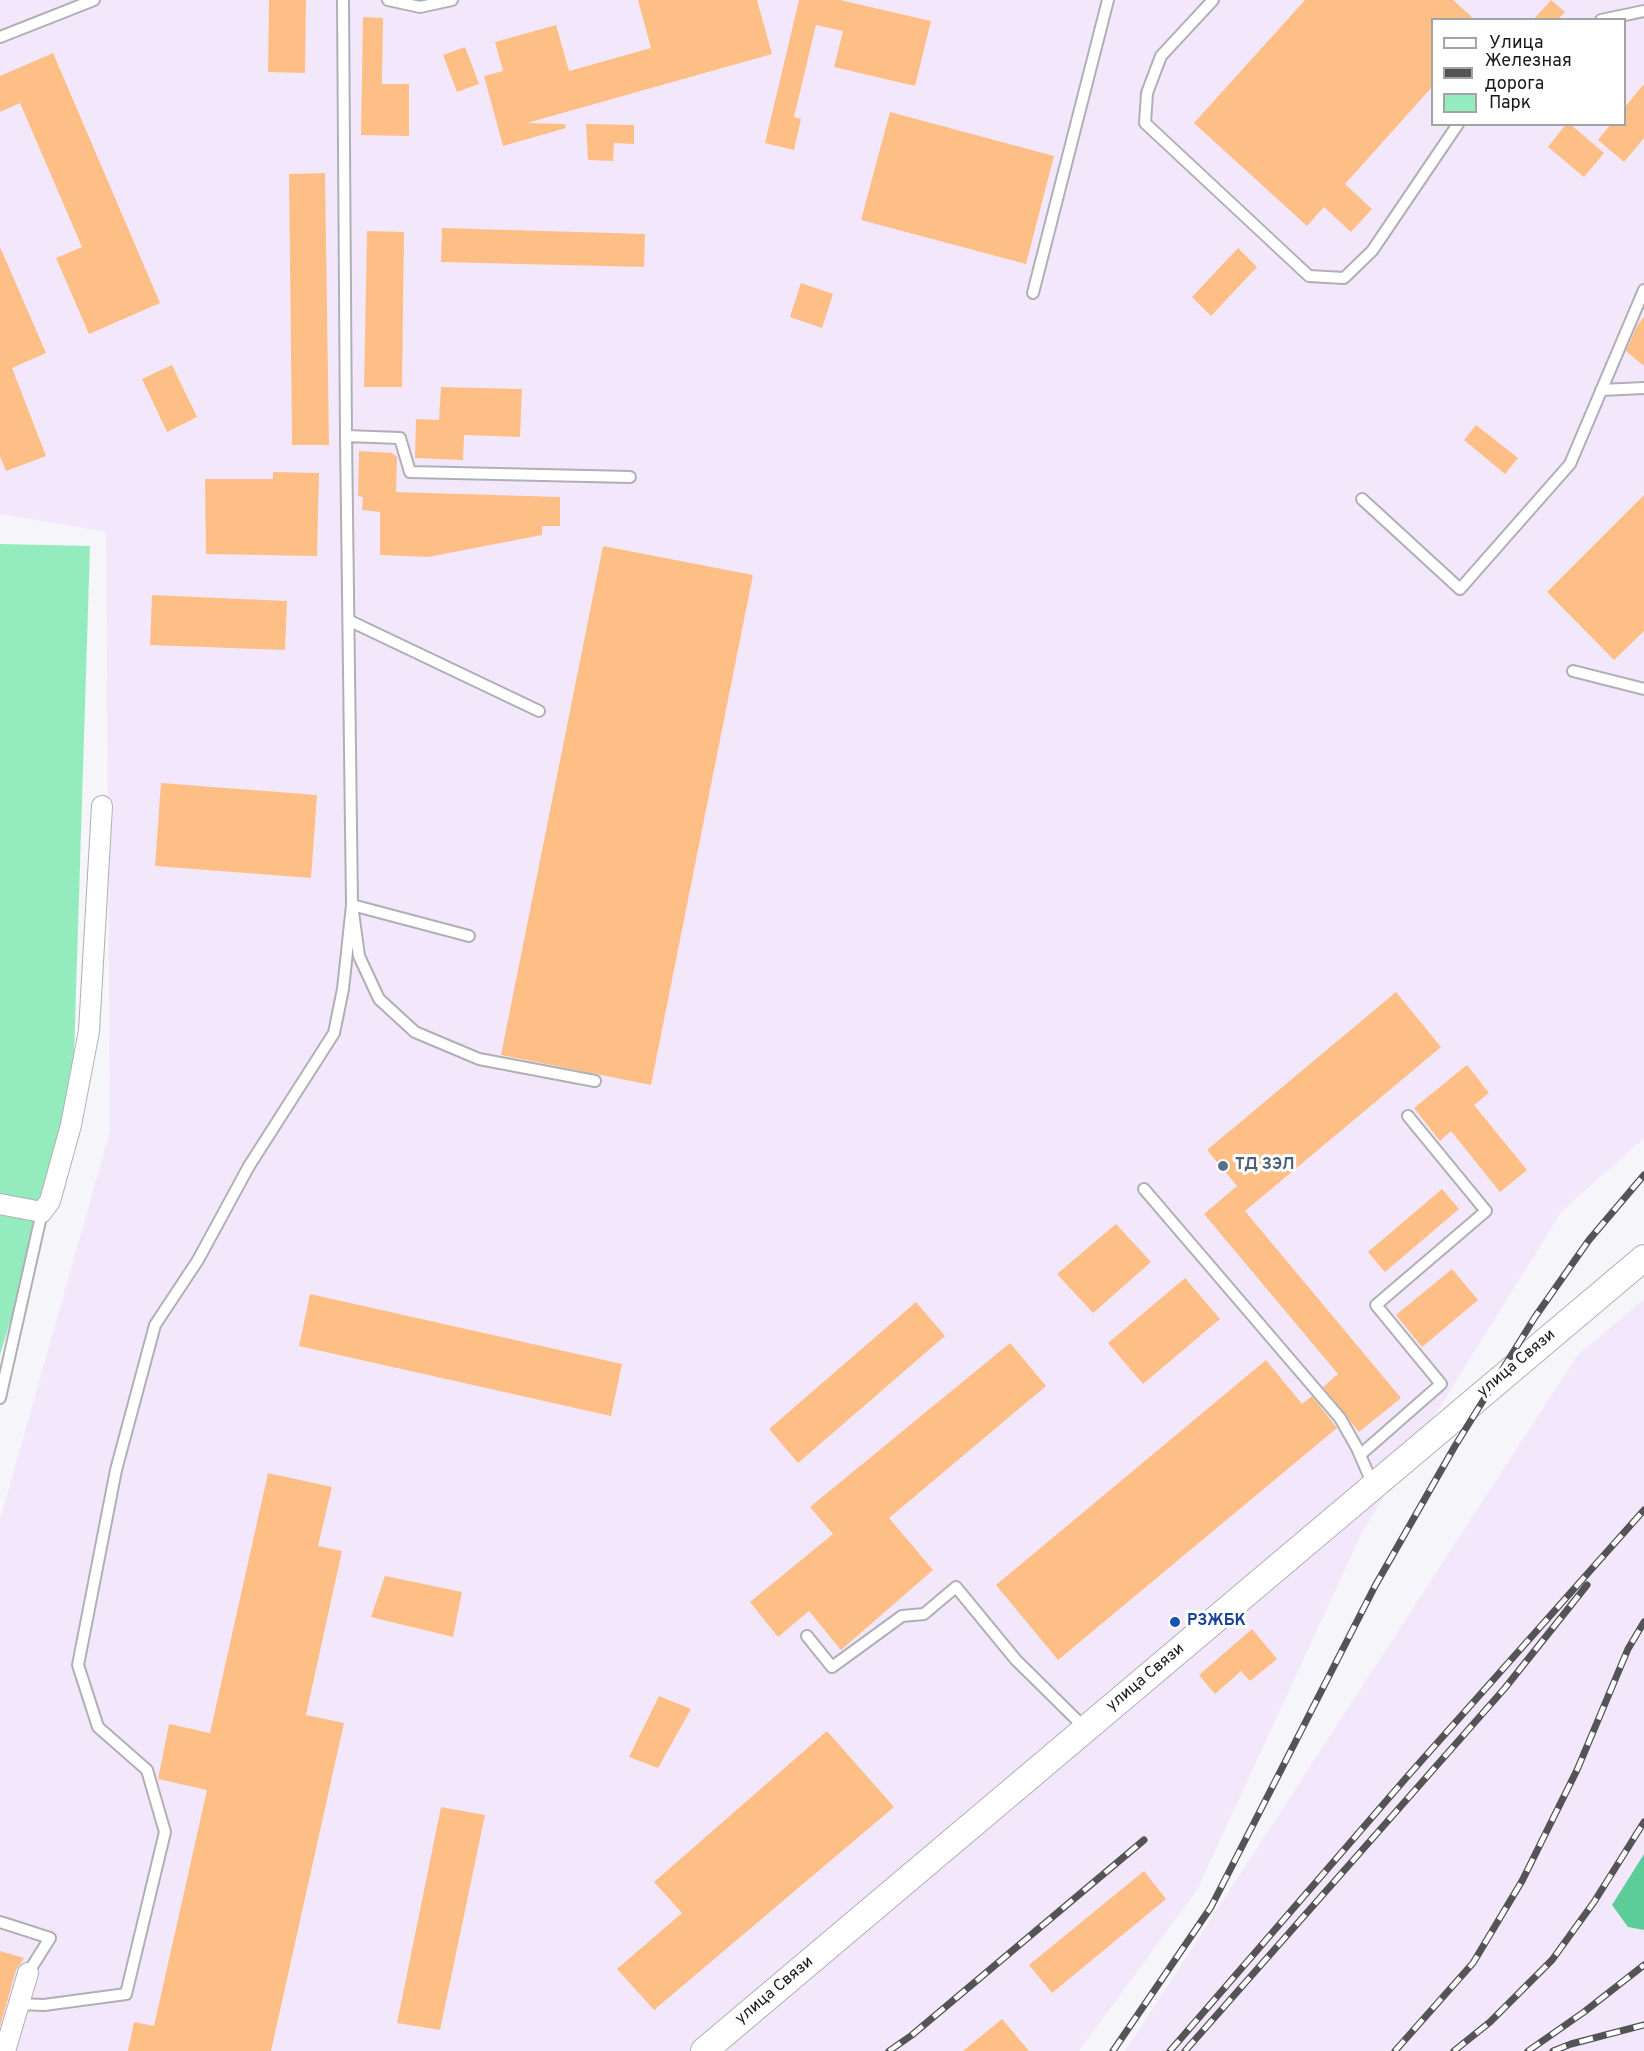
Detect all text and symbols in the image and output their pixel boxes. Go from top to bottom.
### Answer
legend [1431,18,1626,126]
text: Улица [1489,32,1543,55]
text: Железная дорога [1485,50,1572,96]
text: Парк [1489,92,1531,115]
place label: ТД ЗЭЛ [1235,1156,1294,1176]
marker: ТД ЗЭЛ [1216,1159,1230,1173]
street label: улица Связи [1474,1326,1560,1402]
place label: РЗЖБК [1187,1612,1246,1632]
marker: РЗЖБК [1168,1615,1182,1629]
street label: улица Связи [1103,1640,1189,1716]
street label: улица Связи [732,1953,818,2029]

